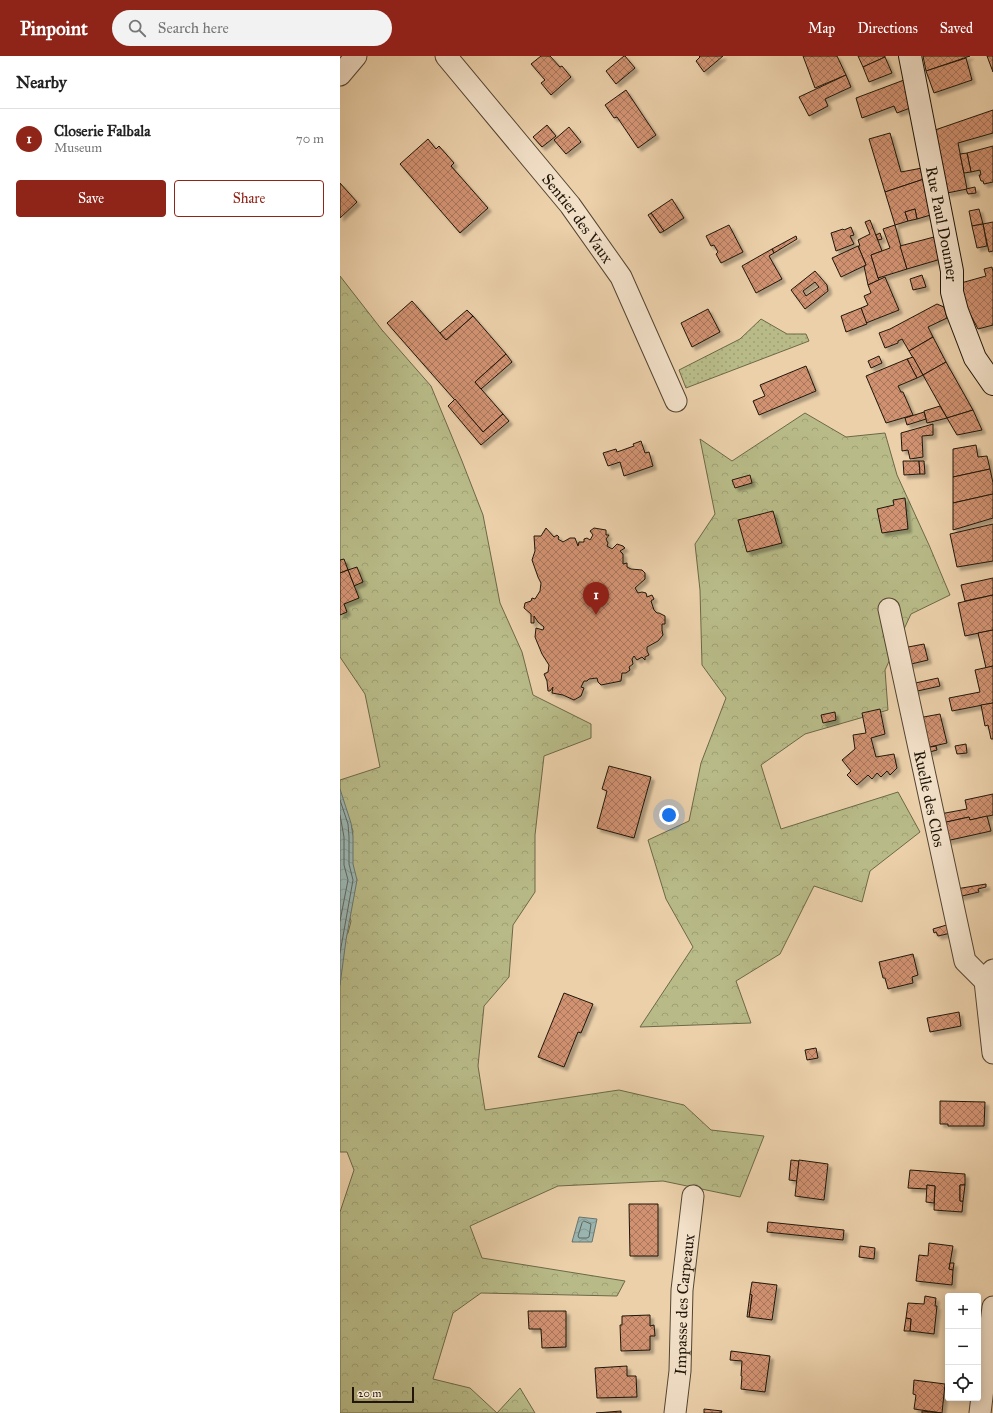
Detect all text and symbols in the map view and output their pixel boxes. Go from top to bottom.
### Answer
search box [112,10,392,46]
text: Pinpoint [20,17,88,40]
icon: search [126,17,148,39]
text: Search here [158,19,229,37]
text: Map [808,20,835,37]
text: Directions [857,20,918,37]
text: Saved [940,20,973,37]
text: Nearby [16,72,67,93]
text: Closerie Falbala [54,122,151,140]
text: 1 [26,131,32,147]
text: 70 m [296,131,324,147]
text: Museum [54,140,102,156]
street label: Rue Paul Doumer [922,165,961,281]
street label: Sentier des Vaux [538,170,617,267]
button: Save [16,180,166,217]
button: Share [174,180,324,217]
pin: 1 [583,582,609,615]
street label: Ruelle des Clos [910,749,949,849]
your location [659,805,679,825]
street label: Impasse des Carpeaux [671,1233,699,1376]
map controls [945,1293,981,1401]
button: + [945,1293,981,1329]
button: − [945,1329,981,1365]
button: locate [945,1365,981,1401]
scale bar [352,1385,414,1404]
text: 20 m [358,1387,381,1400]

